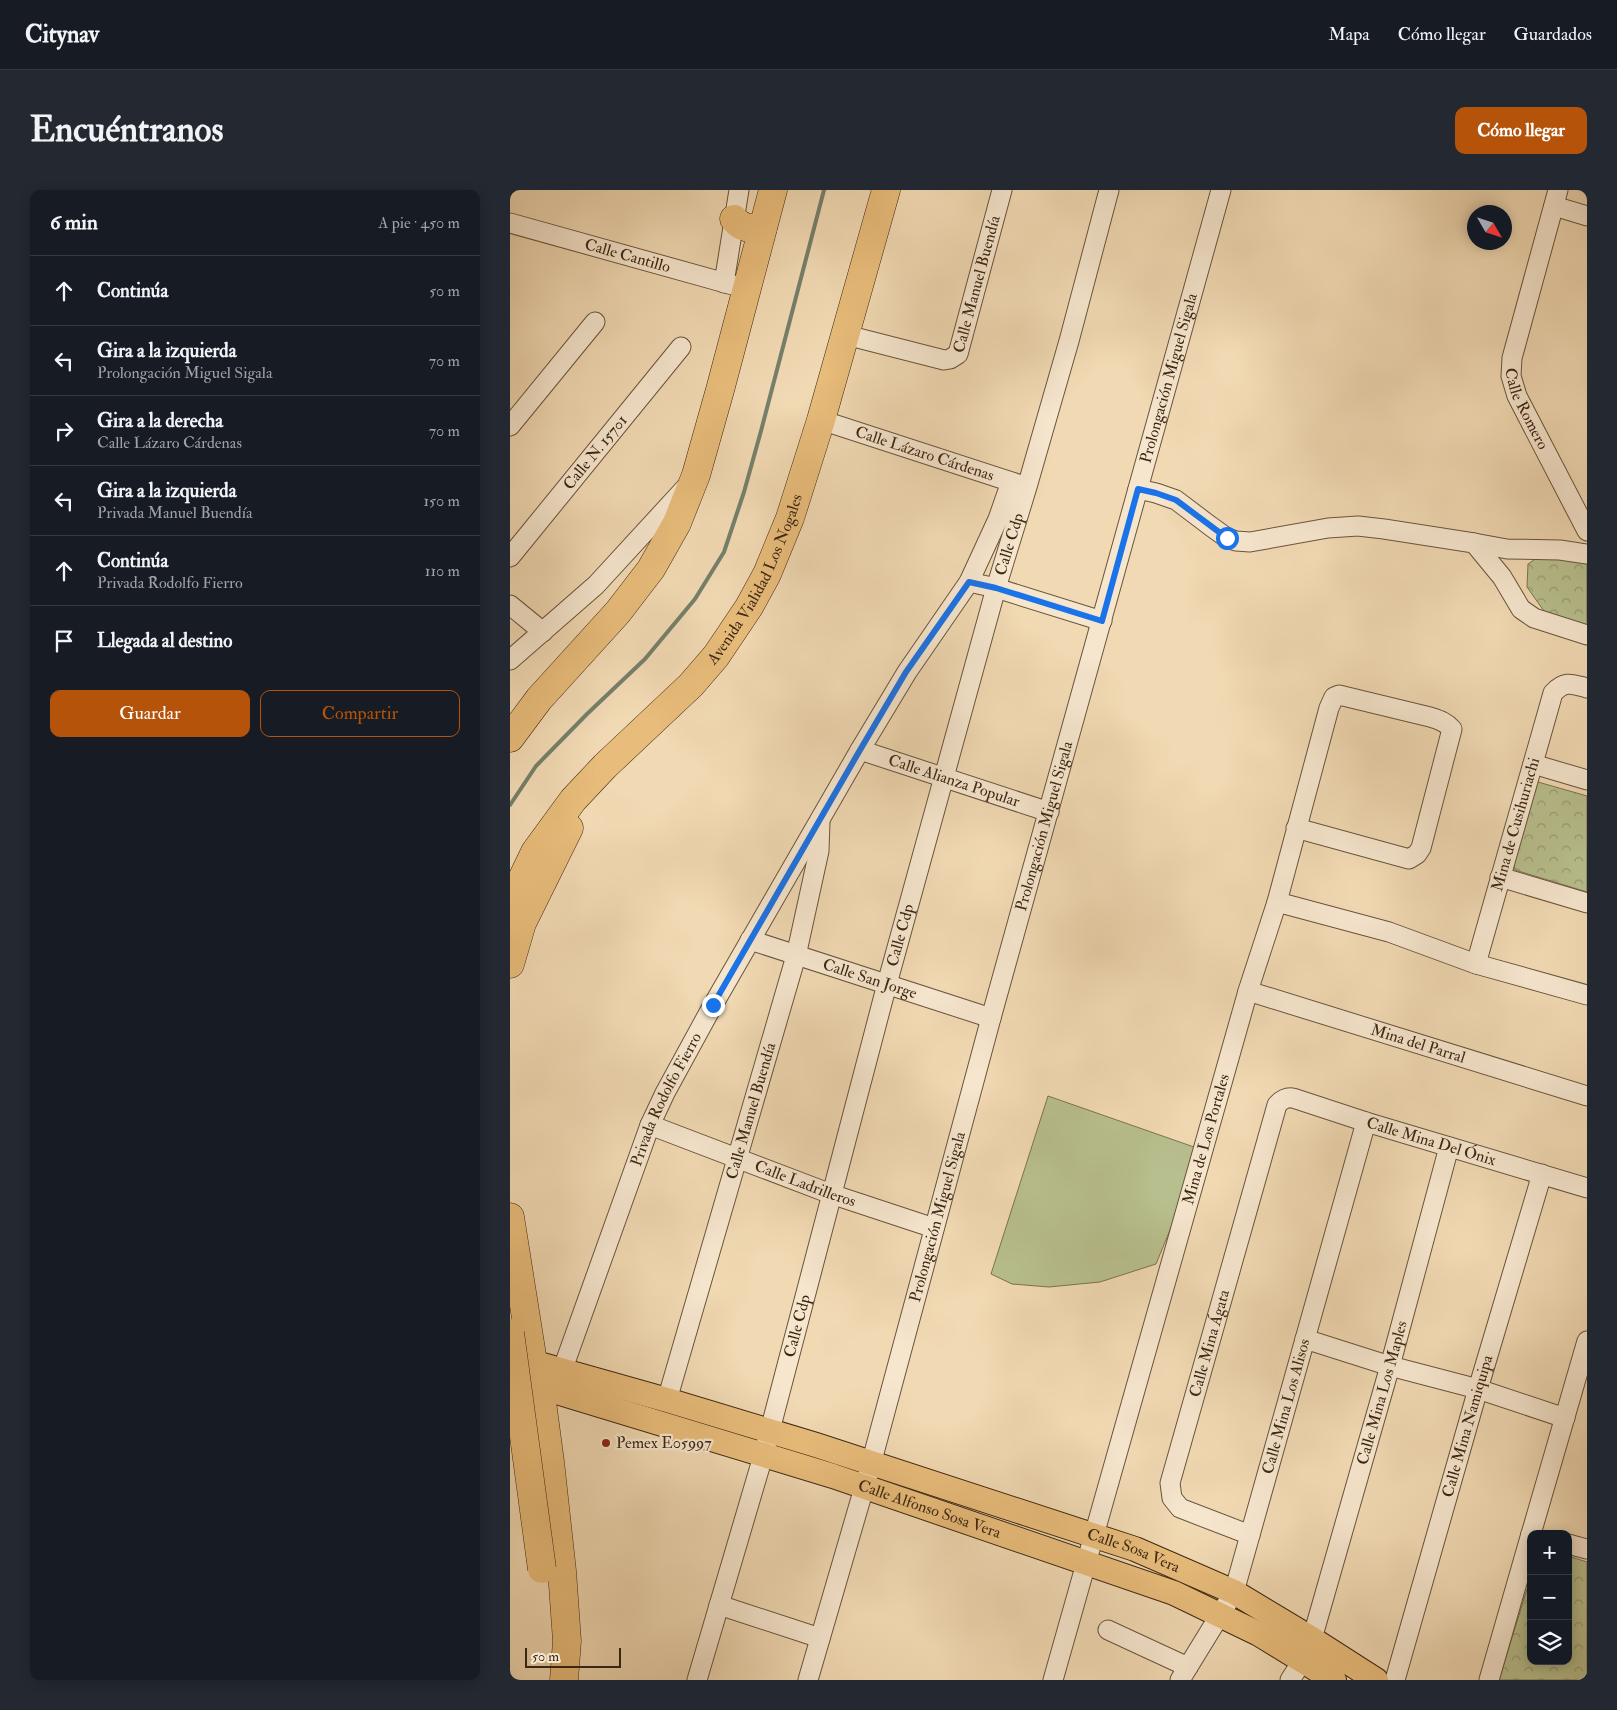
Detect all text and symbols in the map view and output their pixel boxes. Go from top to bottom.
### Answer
text: Citynav [25,19,99,50]
text: Mapa [1329,23,1370,46]
text: Cómo llegar [1398,23,1486,46]
text: Guardados [1514,23,1592,46]
button: Cómo llegar [1455,107,1587,154]
text: Encuéntranos [30,108,223,152]
north arrow [1467,205,1512,250]
text: 6 min [50,209,98,236]
text: A pie · 450 m [378,213,460,233]
street label: Calle Manuel Buendía [949,213,1005,355]
street label: Calle Cantillo [582,234,673,277]
icon: ahead [50,277,78,305]
text: Continúa [97,279,168,303]
text: 50 m [429,281,460,301]
street label: Prolongación Miguel Sigala [1136,290,1202,465]
text: Gira a la izquierda [97,339,236,363]
icon: left [50,347,78,375]
text: 70 m [429,351,460,371]
text: Prolongación Miguel Sigala [97,363,273,383]
street label: Calle Romero [1501,367,1553,453]
text: Gira a la derecha [97,409,223,433]
street label: Calle N. 15701 [559,411,632,494]
icon: right [50,417,78,445]
text: 70 m [429,421,460,441]
street label: Calle Lázaro Cárdenas [853,422,997,486]
text: Calle Lázaro Cárdenas [97,433,242,453]
text: Gira a la izquierda [97,479,236,503]
icon: left [50,487,78,515]
text: 150 m [423,491,460,511]
street label: Avenida Vialidad Los Nogales [702,491,807,670]
text: Privada Manuel Buendía [97,503,253,523]
street label: Calle Cdp [990,511,1029,578]
route start [1216,527,1239,550]
text: Continúa [97,549,168,573]
icon: ahead [50,557,78,585]
text: 110 m [425,561,460,581]
text: Privada Rodolfo Fierro [97,573,243,593]
icon: arrive [50,627,78,655]
text: Llegada al destino [97,629,232,653]
button: Guardar [50,690,250,737]
button: Compartir [260,690,460,737]
street label: Prolongación Miguel Sigala [1011,738,1078,913]
street label: Calle Alianza Popular [886,750,1022,812]
street label: Mina de Cusihuriachi [1487,755,1544,894]
street label: Calle Cdp [882,902,920,969]
street label: Calle San Jorge [820,954,920,1003]
route end [702,994,725,1017]
street label: Mina del Parral [1368,1020,1468,1068]
street label: Privada Rodolfo Fierro [626,1029,706,1169]
street label: Calle Manuel Buendía [722,1040,780,1182]
street label: Mina de Los Portales [1178,1072,1234,1207]
street label: Calle Mina Del Ónix [1364,1113,1498,1170]
street label: Prolongación Miguel Sigala [905,1129,970,1304]
street label: Calle Ladrilleros [752,1156,858,1212]
street label: Calle Mina Ágata [1185,1287,1234,1399]
street label: Calle Cdp [780,1292,816,1360]
street label: Calle Mina Los Maples [1352,1319,1412,1467]
street label: Calle Mina Los Alisos [1258,1336,1315,1476]
street label: Calle Mina Namiquipa [1438,1352,1498,1500]
place label: Pemex E05997 [616,1433,712,1453]
marker: Pemex E05997 [600,1437,612,1449]
street label: Calle Alfonso Sosa Vera [855,1475,1004,1543]
street label: Calle Sosa Vera [1085,1524,1183,1577]
map controls [1527,1530,1572,1665]
button: + [1527,1530,1572,1575]
button: − [1527,1575,1572,1620]
button: layers [1527,1620,1572,1665]
scale bar [525,1645,621,1668]
text: 50 m [532,1648,559,1665]

